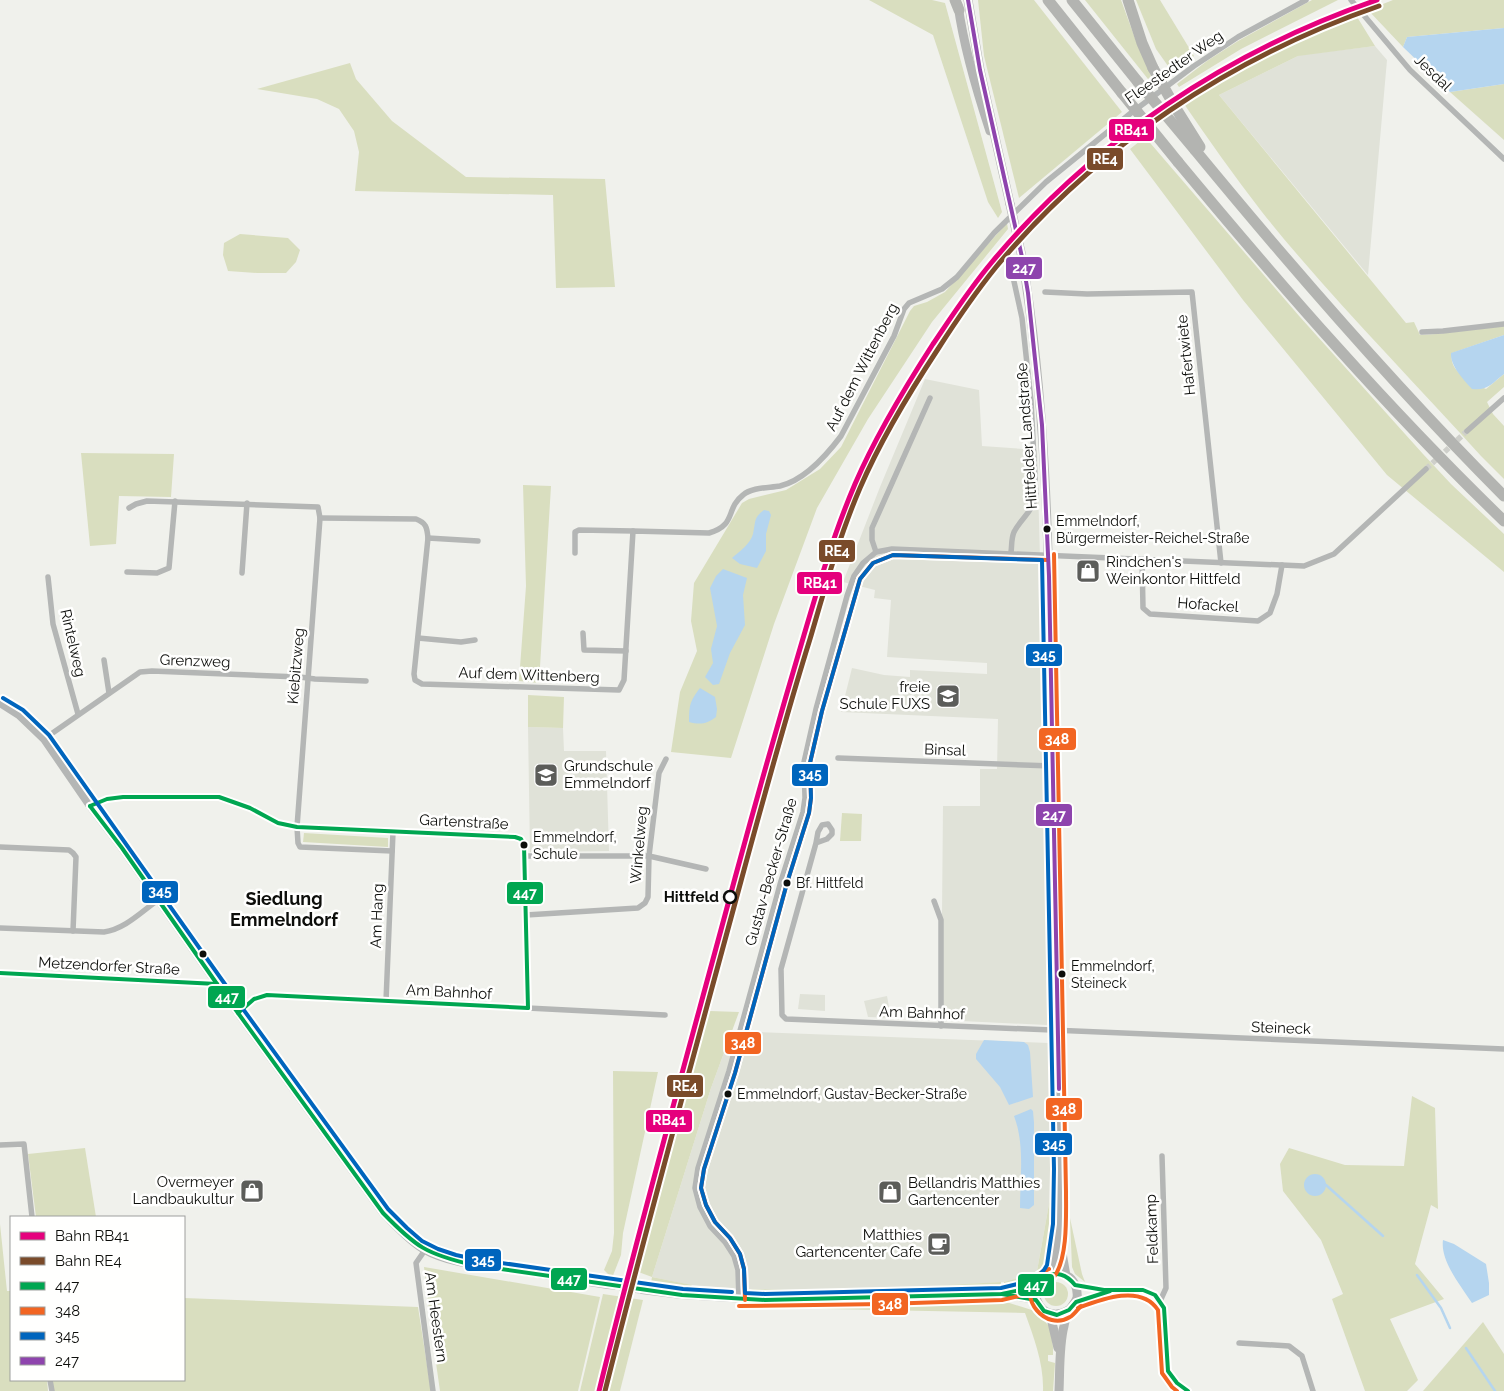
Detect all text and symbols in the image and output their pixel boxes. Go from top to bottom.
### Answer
street label: Fleestedter Weg [1122,27,1226,107]
street label: Jesdal [1411,51,1456,96]
line badge: RB41 [1108,118,1155,142]
text: RB41 [1114,122,1148,138]
line badge: RE4 [1086,147,1124,171]
text: RE4 [1092,151,1118,167]
line badge: 247 [1005,256,1043,280]
text: 247 [1012,260,1036,276]
street label: Auf dem Wittenberg [822,300,902,434]
street label: Hafertwiete [1173,314,1199,396]
street label: Hittfelder Landstraße [1013,362,1041,510]
place label: Emmelndorf, Bürgermeister-Reichel-Straße [1056,513,1249,546]
marker: Emmelndorf, Bürgermeister-Reichel-Straße [1042,524,1052,534]
line badge: RE4 [818,539,856,563]
text: RE4 [824,543,850,559]
place label: Rindchen's Weinkontor Hittfeld [1106,553,1241,588]
shop icon: Rindchen's Weinkontor Hittfeld [1075,558,1101,584]
line badge: RB41 [796,571,843,595]
text: RB41 [803,575,837,591]
street label: Hofackel [1177,594,1240,616]
street label: Rintelweg [56,607,90,679]
street label: Kiebitzweg [284,627,308,705]
line badge: 345 [1025,643,1063,667]
text: 345 [1032,647,1056,663]
street label: Grenzweg [159,651,231,671]
street label: Auf dem Wittenberg [458,664,600,686]
place label: freie Schule FUXS [840,678,930,713]
school or university icon: freie Schule FUXS [935,683,961,709]
line badge: 348 [1038,727,1077,751]
text: 348 [1045,731,1069,747]
street label: Binsal [924,740,967,760]
place label: Grundschule Emmelndorf [564,757,653,792]
school or university icon: Grundschule Emmelndorf [533,762,559,788]
line badge: 345 [791,763,829,787]
text: 345 [798,766,822,782]
street label: Gustav-Becker-Straße [741,796,801,948]
line badge: 247 [1035,803,1073,827]
street label: Winkelweg [627,805,651,885]
text: 247 [1042,807,1066,823]
street label: Gartenstraße [419,811,509,833]
place label: Emmelndorf, Schule [533,829,617,862]
marker: Emmelndorf, Schule [519,840,529,850]
place label: Bf. Hittfeld [796,875,864,891]
marker: Bf. Hittfeld [782,878,792,888]
line badge: 345 [141,880,179,904]
line badge: 447 [506,881,544,905]
text: 345 [148,883,172,899]
street label: Am Hang [367,883,387,949]
text: 447 [513,885,537,901]
district label: Siedlung Emmelndorf [230,888,339,930]
place label: Hittfeld [664,888,719,906]
marker: Hittfeld [723,890,737,904]
unlabelled marker [198,949,208,959]
street label: Metzendorfer Straße [38,953,180,979]
place label: Emmelndorf, Steineck [1071,958,1155,991]
marker: Emmelndorf, Steineck [1057,969,1067,979]
street label: Am Bahnhof [406,981,493,1003]
line badge: 447 [207,985,246,1009]
text: 447 [215,989,239,1005]
street label: Am Bahnhof [879,1003,966,1024]
street label: Steineck [1251,1018,1311,1038]
line badge: 348 [724,1031,762,1055]
text: 348 [731,1035,755,1051]
line badge: RE4 [666,1074,704,1098]
text: RE4 [672,1078,698,1094]
place label: Emmelndorf, Gustav-Becker-Straße [737,1086,967,1102]
marker: Emmelndorf, Gustav-Becker-Straße [723,1089,733,1099]
line badge: 348 [1045,1097,1083,1121]
text: 348 [1052,1101,1076,1117]
line badge: RB41 [645,1109,693,1133]
text: RB41 [652,1112,686,1128]
line badge: 345 [1034,1132,1073,1156]
text: 345 [1042,1136,1066,1152]
place label: Overmeyer Landbaukultur [133,1173,235,1208]
place label: Bellandris Matthies Gartencenter [908,1174,1040,1209]
shop icon: Overmeyer Landbaukultur [239,1178,265,1204]
shop icon: Bellandris Matthies Gartencenter [877,1179,903,1205]
street label: Feldkamp [1142,1194,1162,1264]
legend [10,1216,185,1381]
place label: Matthies Gartencenter Cafe [795,1226,922,1261]
text: Bahn RB41 [55,1227,129,1245]
cafe icon: Matthies Gartencenter Cafe [926,1231,952,1257]
line badge: 345 [464,1248,502,1272]
text: Bahn RE4 [55,1252,122,1270]
text: 345 [471,1252,495,1268]
line badge: 447 [550,1267,588,1291]
street label: Am Heestern [421,1271,451,1363]
text: 447 [557,1271,581,1287]
line badge: 447 [1017,1273,1055,1297]
text: 447 [55,1277,79,1295]
text: 447 [1024,1277,1048,1293]
line badge: 348 [871,1292,909,1316]
text: 348 [878,1296,902,1312]
text: 348 [55,1302,80,1320]
text: 345 [55,1327,79,1345]
text: 247 [55,1352,79,1370]

